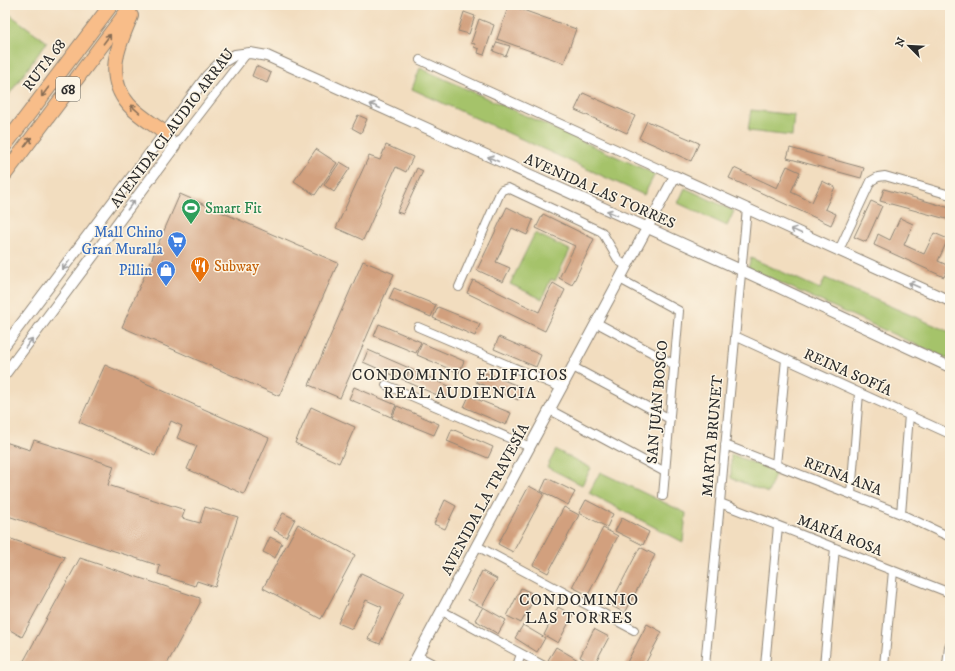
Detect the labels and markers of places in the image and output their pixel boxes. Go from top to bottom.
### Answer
sports icon: Smart Fit [180,197,202,225]
place label: Smart Fit [205,199,262,218]
place label: Mall Chino Gran Muralla [81,223,164,259]
supermarket icon: Mall Chino Gran Muralla [166,230,188,258]
restaurant icon: Subway [189,255,211,283]
place label: Subway [214,257,260,276]
shop icon: Pillin [155,259,177,287]
place label: Pillin [119,261,152,280]

